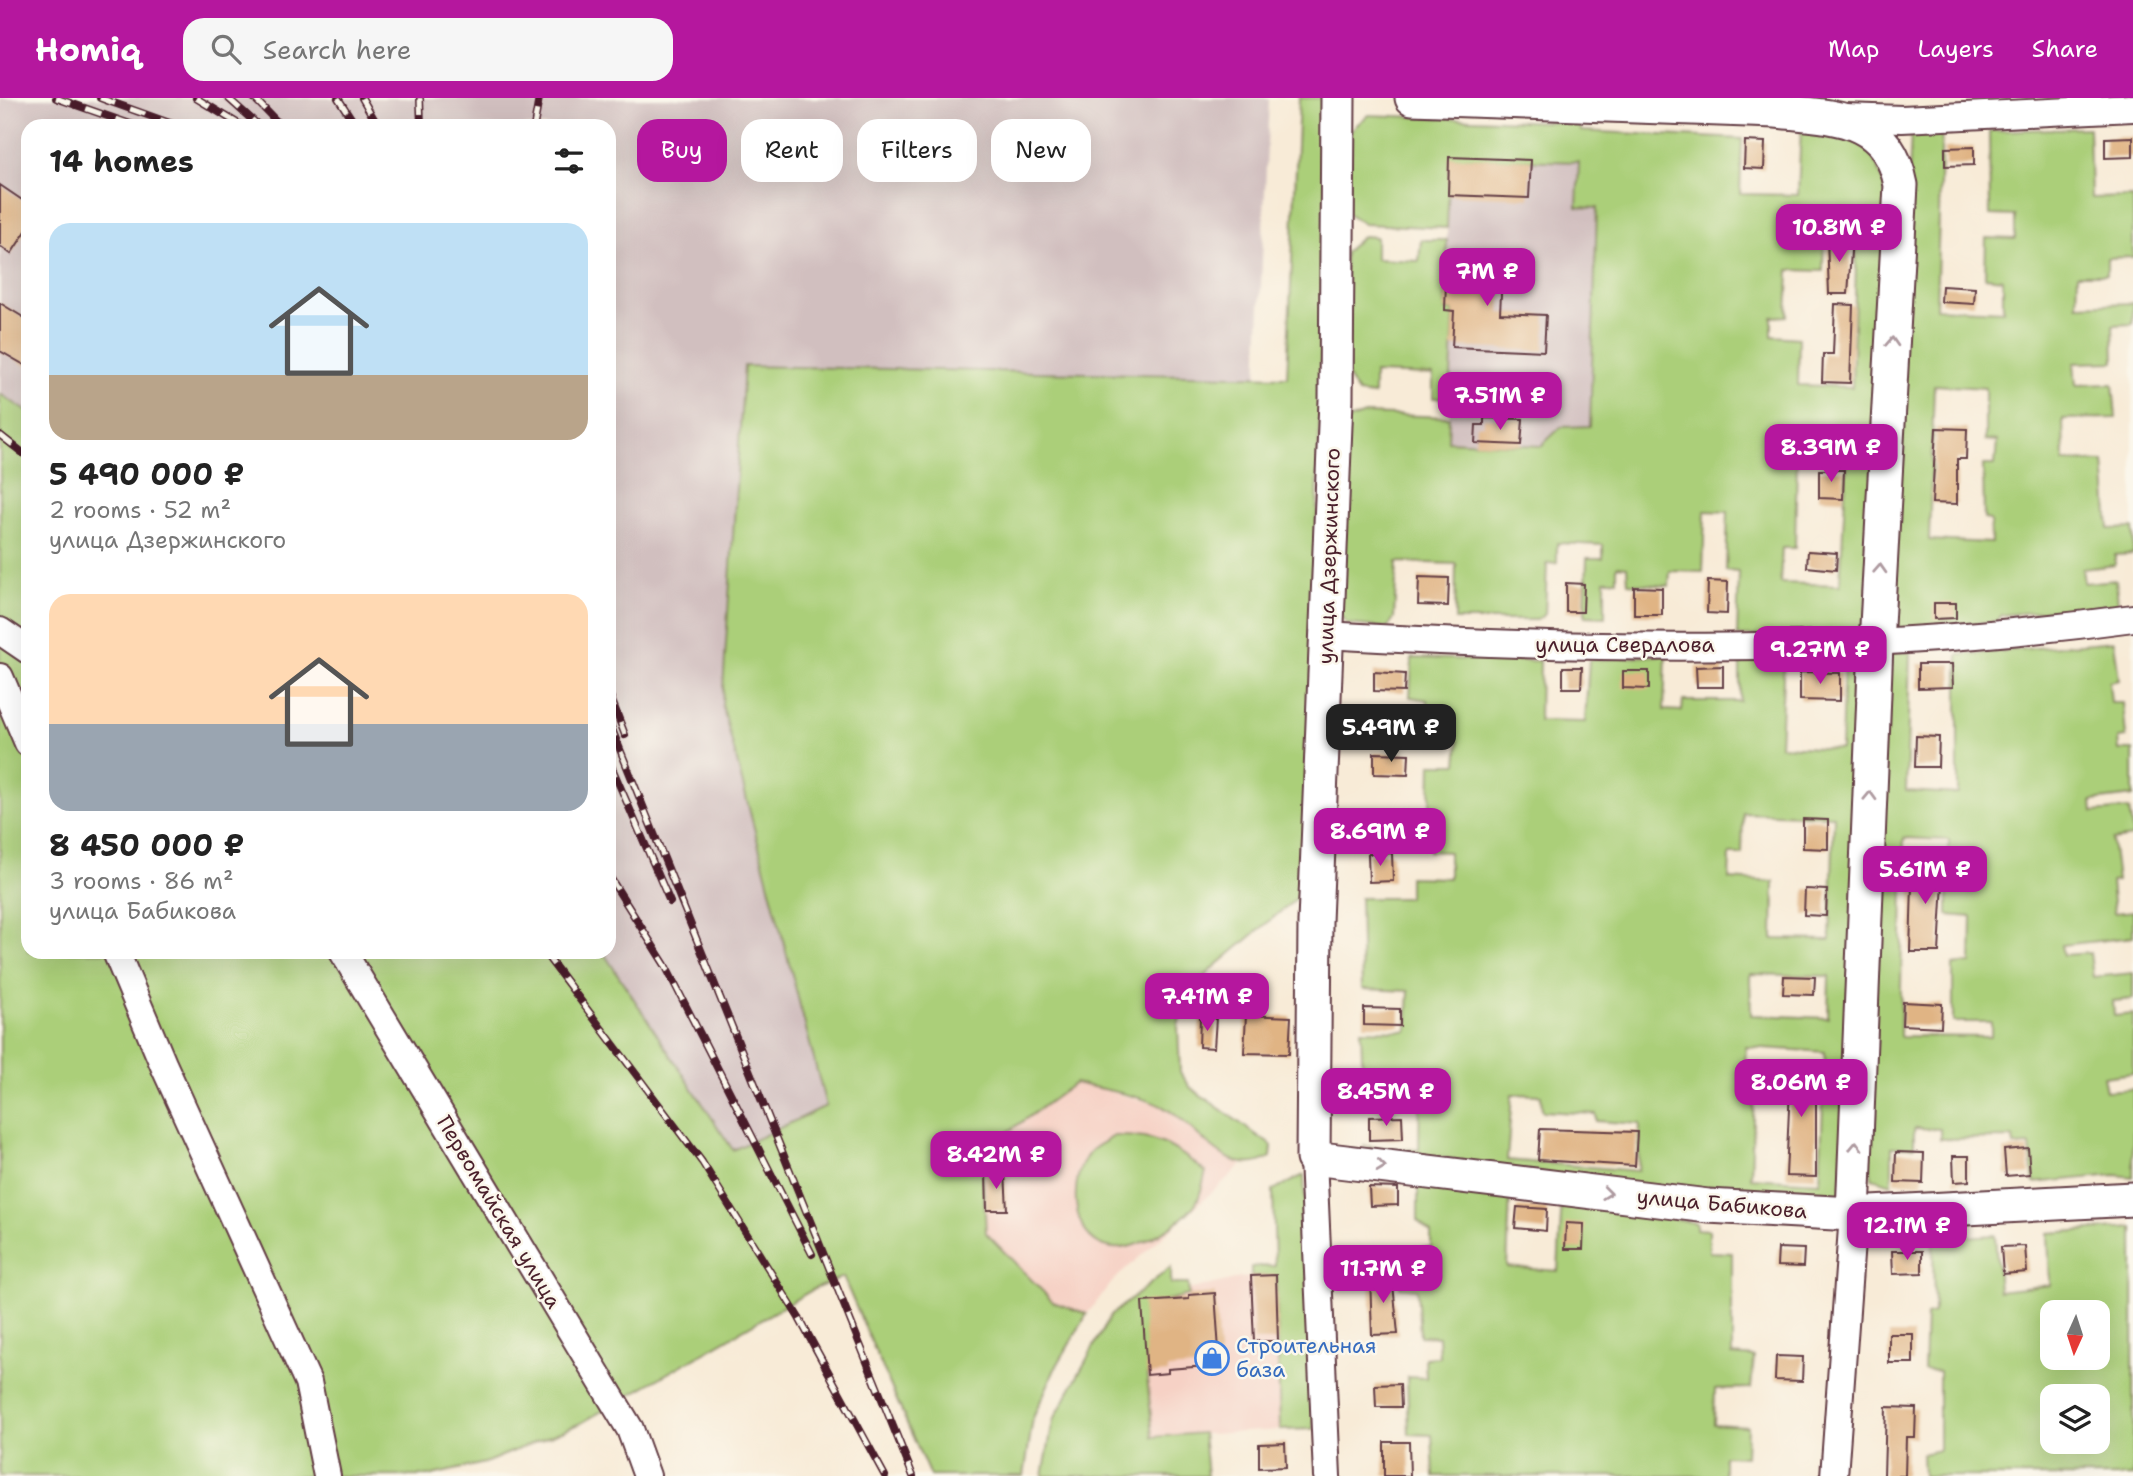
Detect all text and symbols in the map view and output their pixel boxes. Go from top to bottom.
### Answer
search box [183,18,673,81]
text: Homiq [35,27,141,72]
icon: search [207,30,245,68]
text: Search here [263,32,411,67]
text: Map [1828,33,1879,65]
text: Layers [1917,33,1994,65]
text: Share [2032,33,2098,65]
chip: Buy [637,119,727,182]
chip: Rent [741,119,843,182]
chip: Filters [857,119,977,182]
chip: New [991,119,1091,182]
text: 14 homes [49,141,194,182]
icon: filters [550,142,588,180]
pin: 10.8M ₽ [1774,204,1904,264]
text: 10.8M ₽ [1792,212,1886,242]
pin: 7M ₽ [1446,248,1528,308]
text: 7M ₽ [1455,256,1519,286]
icon: home [256,268,382,394]
one-way arrow [1884,336,1899,347]
pin: 7.51M ₽ [1435,372,1565,432]
text: 7.51M ₽ [1454,380,1546,410]
pin: 8.39M ₽ [1766,424,1896,484]
text: 8.39M ₽ [1781,432,1881,462]
street label: улица Дзержинского [1311,447,1347,665]
text: 5 490 000 ₽ [49,454,245,495]
text: 2 rooms · 52 m² [49,495,231,525]
text: улица Дзержинского [49,525,286,555]
one-way arrow [1872,563,1887,574]
pin: 9.27M ₽ [1755,626,1885,686]
street label: улица Свердлова [1535,631,1715,659]
text: 9.27M ₽ [1770,634,1870,664]
icon: home [256,639,382,765]
pin: 5.49M ₽ [1326,704,1456,764]
text: 5.49M ₽ [1342,712,1440,742]
one-way arrow [1862,791,1877,802]
pin: 8.69M ₽ [1315,808,1445,868]
text: 8.69M ₽ [1330,816,1430,846]
text: 8 450 000 ₽ [49,825,245,866]
pin: 5.61M ₽ [1860,846,1990,906]
text: 5.61M ₽ [1879,854,1971,884]
text: 3 rooms · 86 m² [49,866,234,896]
text: улица Бабикова [49,896,236,926]
pin: 7.41M ₽ [1142,974,1272,1033]
text: 7.41M ₽ [1161,981,1253,1011]
pin: 8.06M ₽ [1736,1060,1866,1119]
text: 8.06M ₽ [1751,1067,1851,1097]
pin: 8.45M ₽ [1321,1068,1451,1128]
text: 8.45M ₽ [1337,1076,1435,1106]
street label: Первомайская улица [430,1110,568,1314]
pin: 8.42M ₽ [931,1132,1061,1191]
text: 8.42M ₽ [946,1139,1046,1169]
one-way arrow [1848,1140,1863,1151]
one-way arrow [1375,1158,1387,1173]
street label: улица Бабикова [1636,1183,1808,1225]
one-way arrow [1601,1186,1613,1201]
pin: 12.1M ₽ [1842,1202,1972,1262]
text: 12.1M ₽ [1863,1210,1951,1240]
pin: 11.7M ₽ [1318,1246,1448,1305]
text: 11.7M ₽ [1339,1253,1427,1283]
north arrow [2040,1300,2110,1370]
map controls [2040,1300,2110,1454]
place label: Строительная база [1236,1332,1377,1384]
shop icon: Строительная база [1193,1339,1231,1377]
button: layers [2040,1384,2110,1454]

